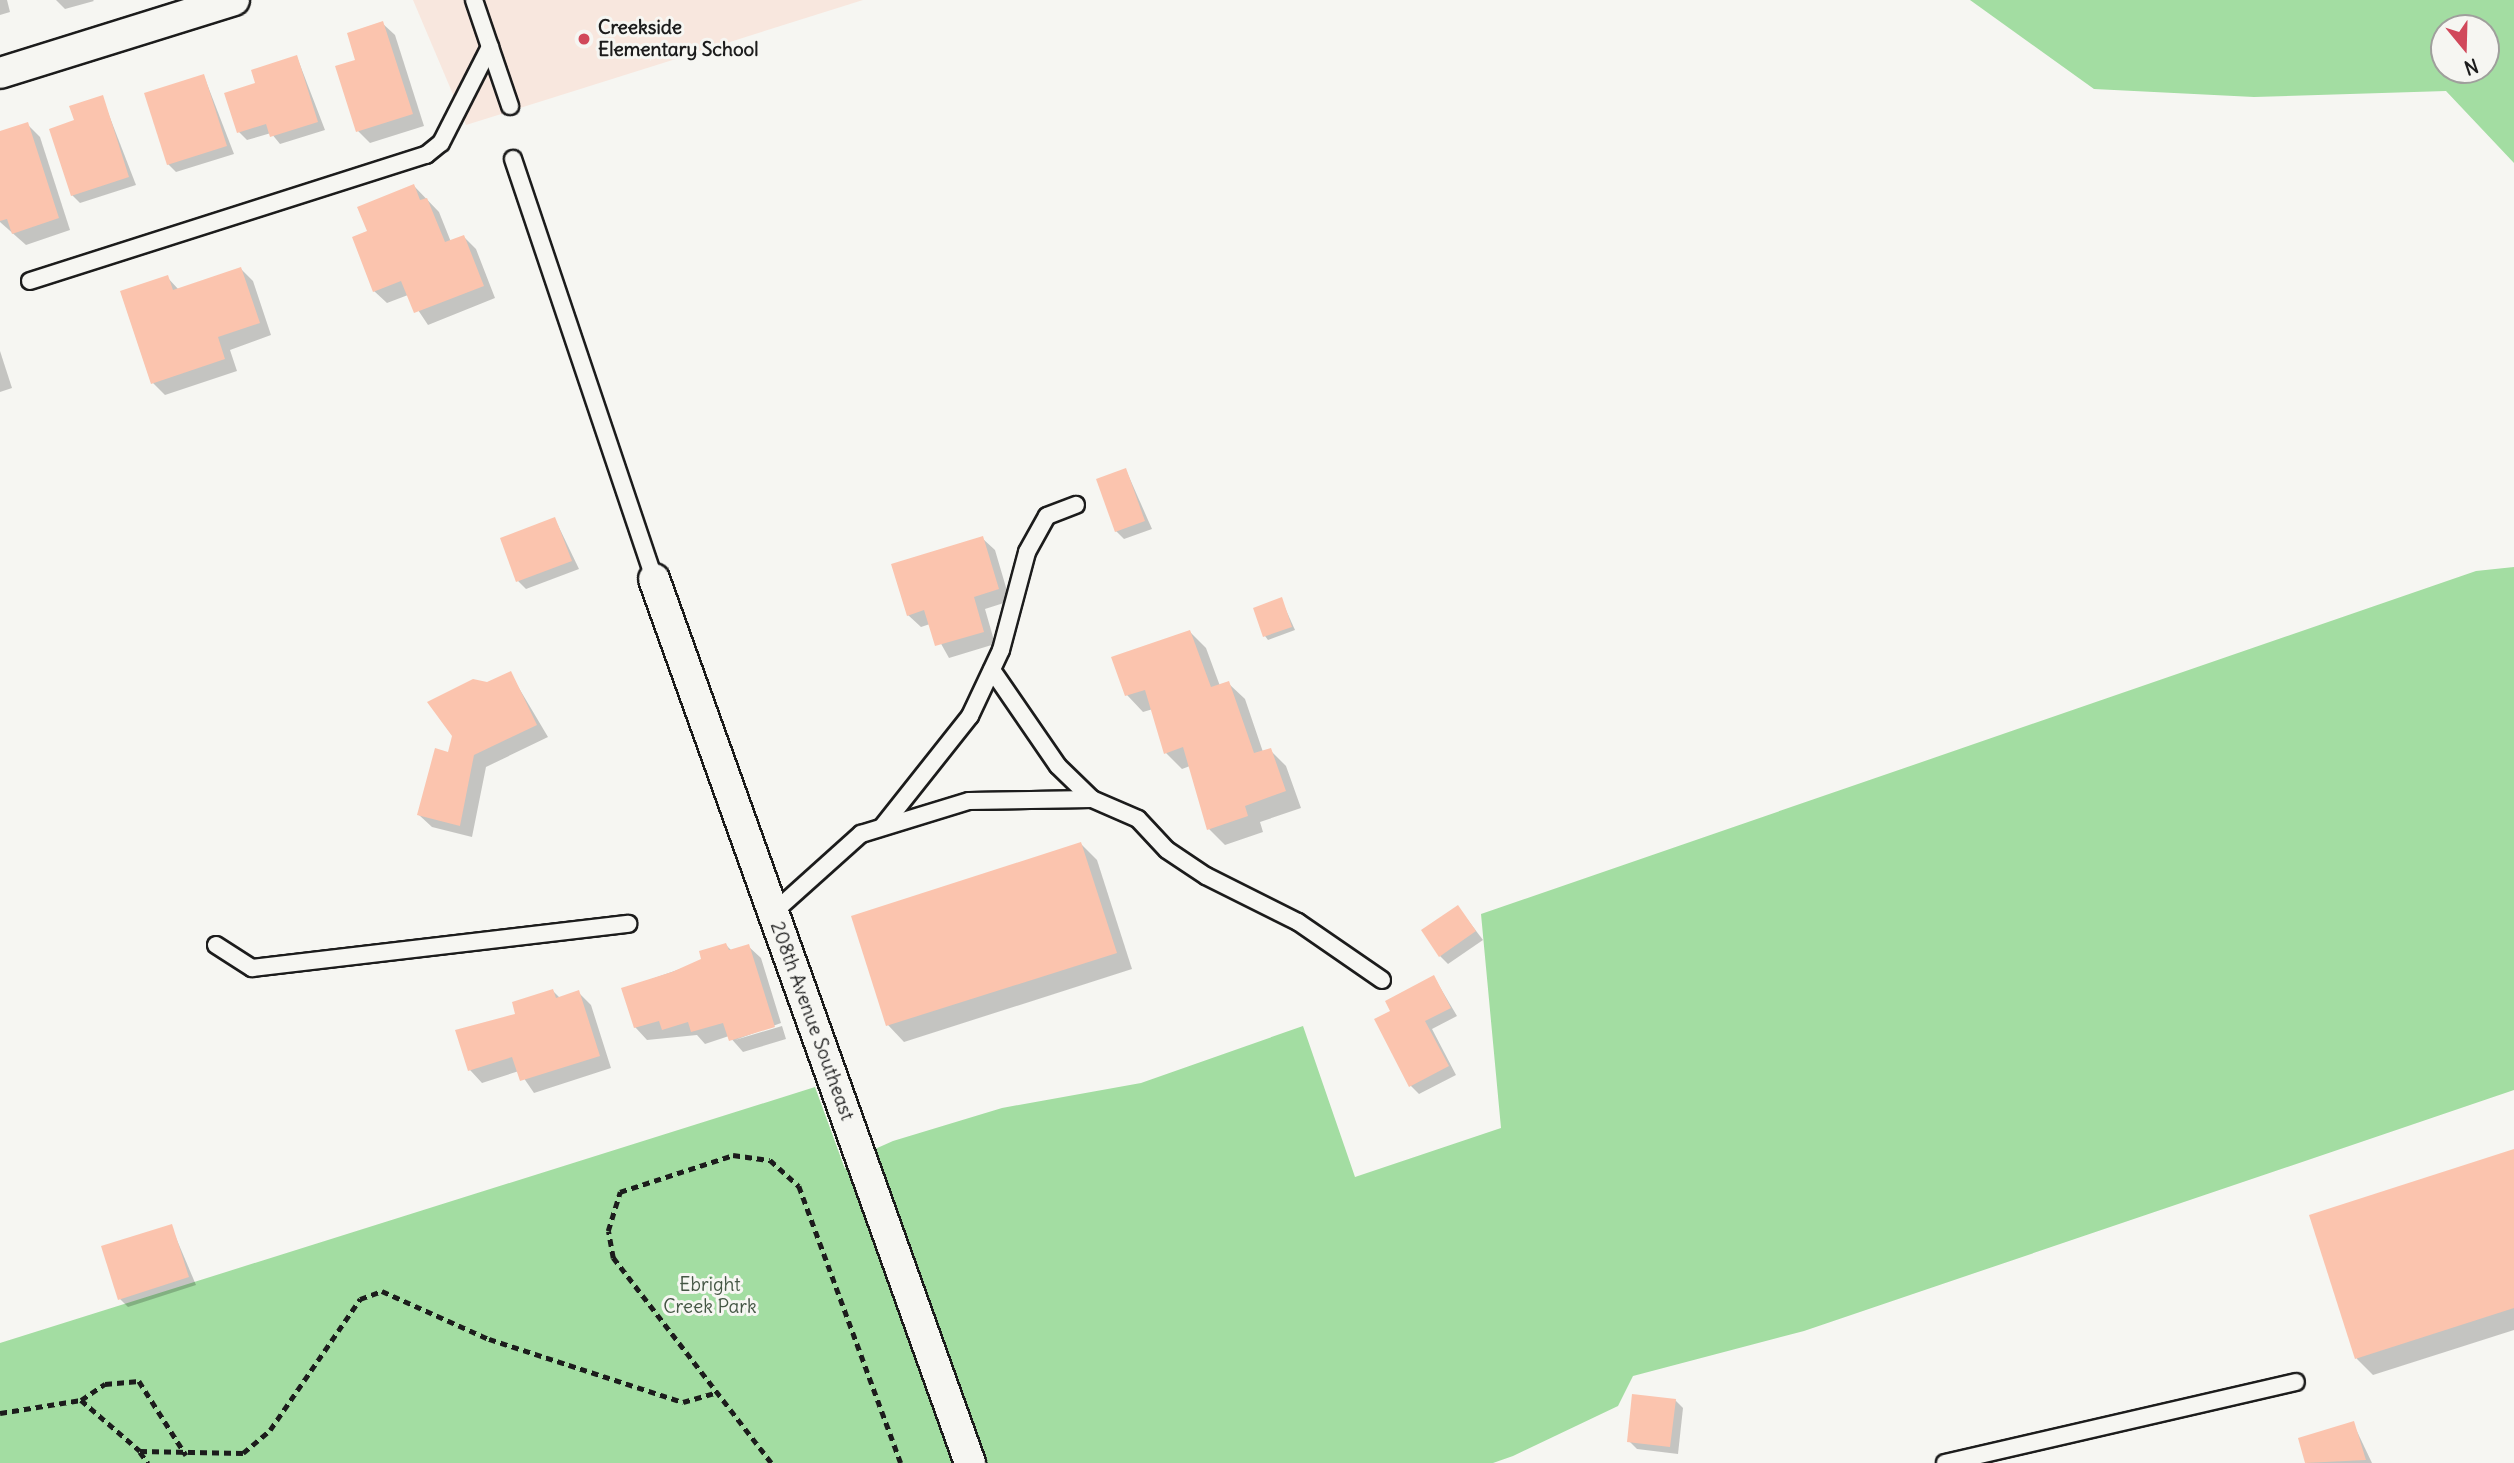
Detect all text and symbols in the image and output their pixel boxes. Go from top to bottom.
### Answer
north arrow [2430,14,2500,84]
place label: Creekside Elementary School [598,17,759,61]
marker: Creekside Elementary School [576,31,592,47]
text: N [2461,53,2481,80]
street label: 208th Avenue Southeast [765,919,859,1123]
park label: Ebright Creek Park [663,1274,757,1318]

